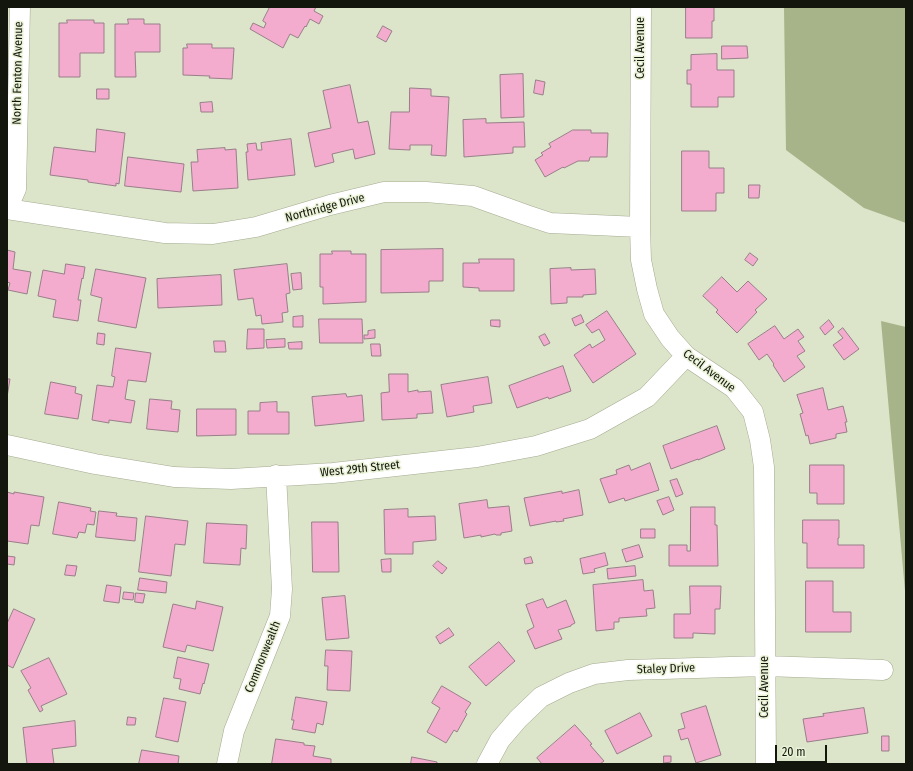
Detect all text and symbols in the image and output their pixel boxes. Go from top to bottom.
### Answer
street label: Cecil Avenue [634,17,648,79]
street label: North Fenton Avenue [10,21,26,125]
street label: Northridge Drive [284,191,366,225]
street label: Cecil Avenue [680,347,738,395]
street label: West 29th Street [319,458,401,480]
street label: Commonwealth [242,619,284,695]
street label: Cecil Avenue [758,656,772,718]
street label: Staley Drive [637,661,695,677]
scale bar [777,737,829,763]
text: 20 m [782,745,806,759]

